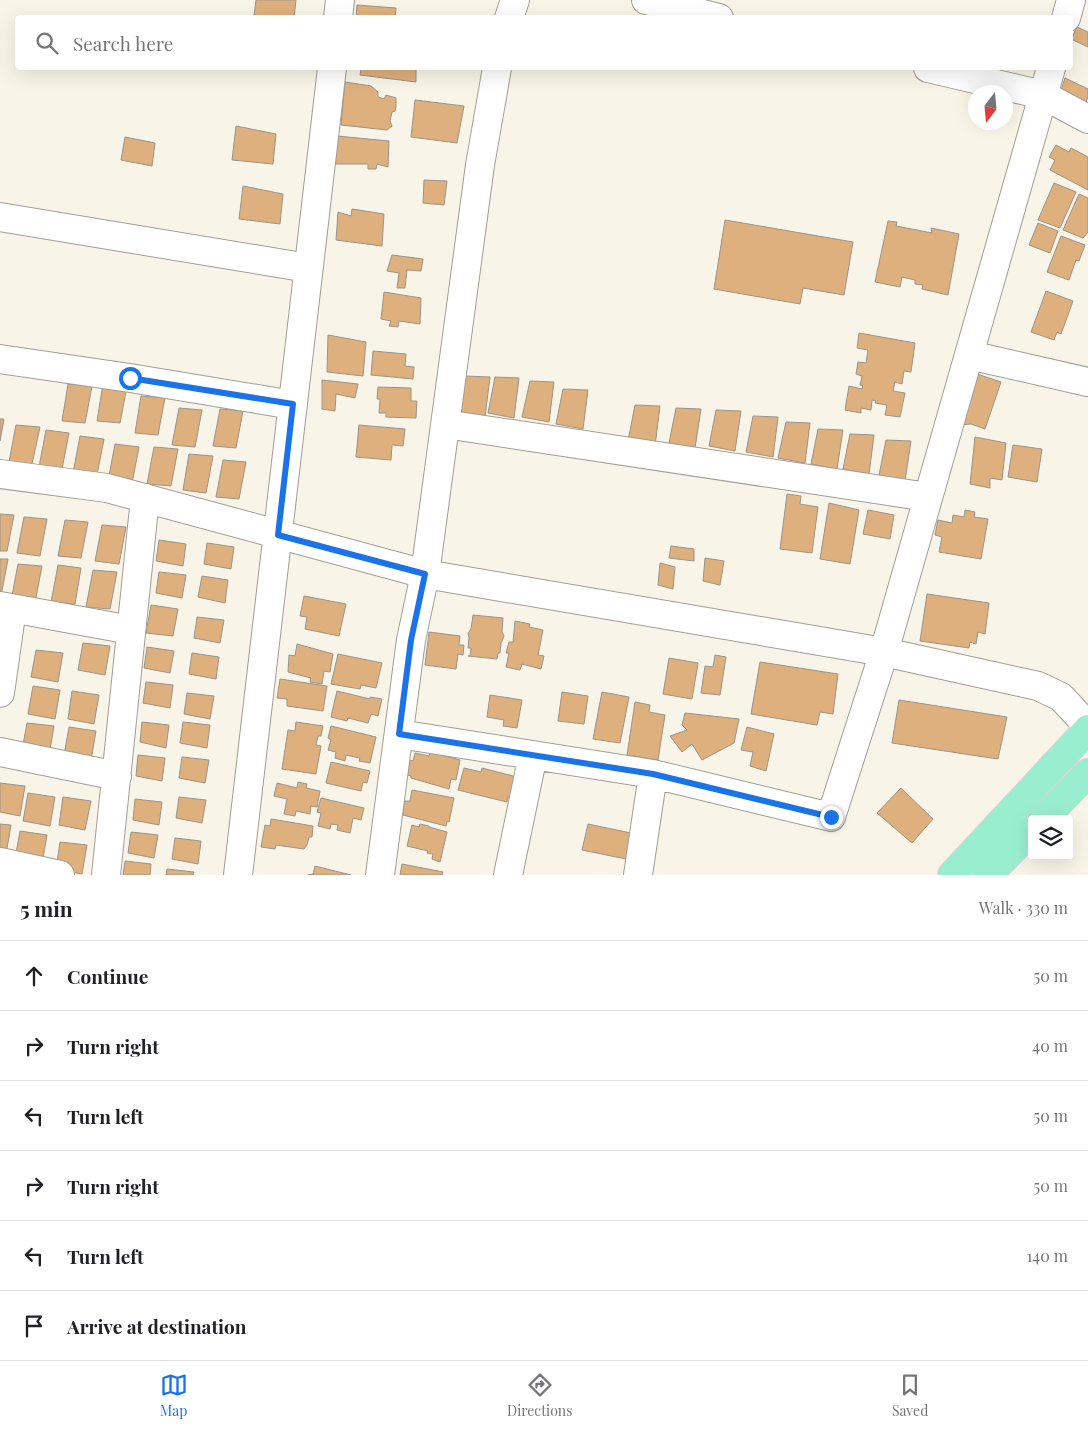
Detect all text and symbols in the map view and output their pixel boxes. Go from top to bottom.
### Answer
search box [15,15,1073,70]
icon: search [33,29,61,57]
text: Search here [73,30,173,56]
north arrow [968,85,1013,130]
route start [119,367,142,390]
route end [820,806,843,829]
map controls [1028,815,1073,860]
button: layers [1028,815,1073,860]
text: 5 min [20,894,73,922]
text: Walk · 330 m [979,897,1068,918]
icon: ahead [20,962,48,990]
text: Continue [67,963,148,989]
text: 50 m [1034,965,1068,986]
icon: right [20,1032,48,1060]
text: Turn right [67,1033,159,1059]
text: 40 m [1032,1035,1068,1056]
icon: left [20,1102,48,1130]
text: Turn left [67,1103,144,1129]
text: 50 m [1034,1105,1068,1126]
icon: right [20,1172,48,1200]
text: Turn right [67,1173,159,1199]
text: 50 m [1034,1175,1068,1196]
icon: left [20,1242,48,1270]
text: Turn left [67,1243,144,1269]
text: 140 m [1026,1245,1068,1266]
icon: arrive [20,1312,48,1340]
text: Arrive at destination [67,1313,247,1339]
tab: Map [160,1371,188,1420]
tab: Directions [507,1371,573,1420]
tab: Saved [892,1371,928,1420]

